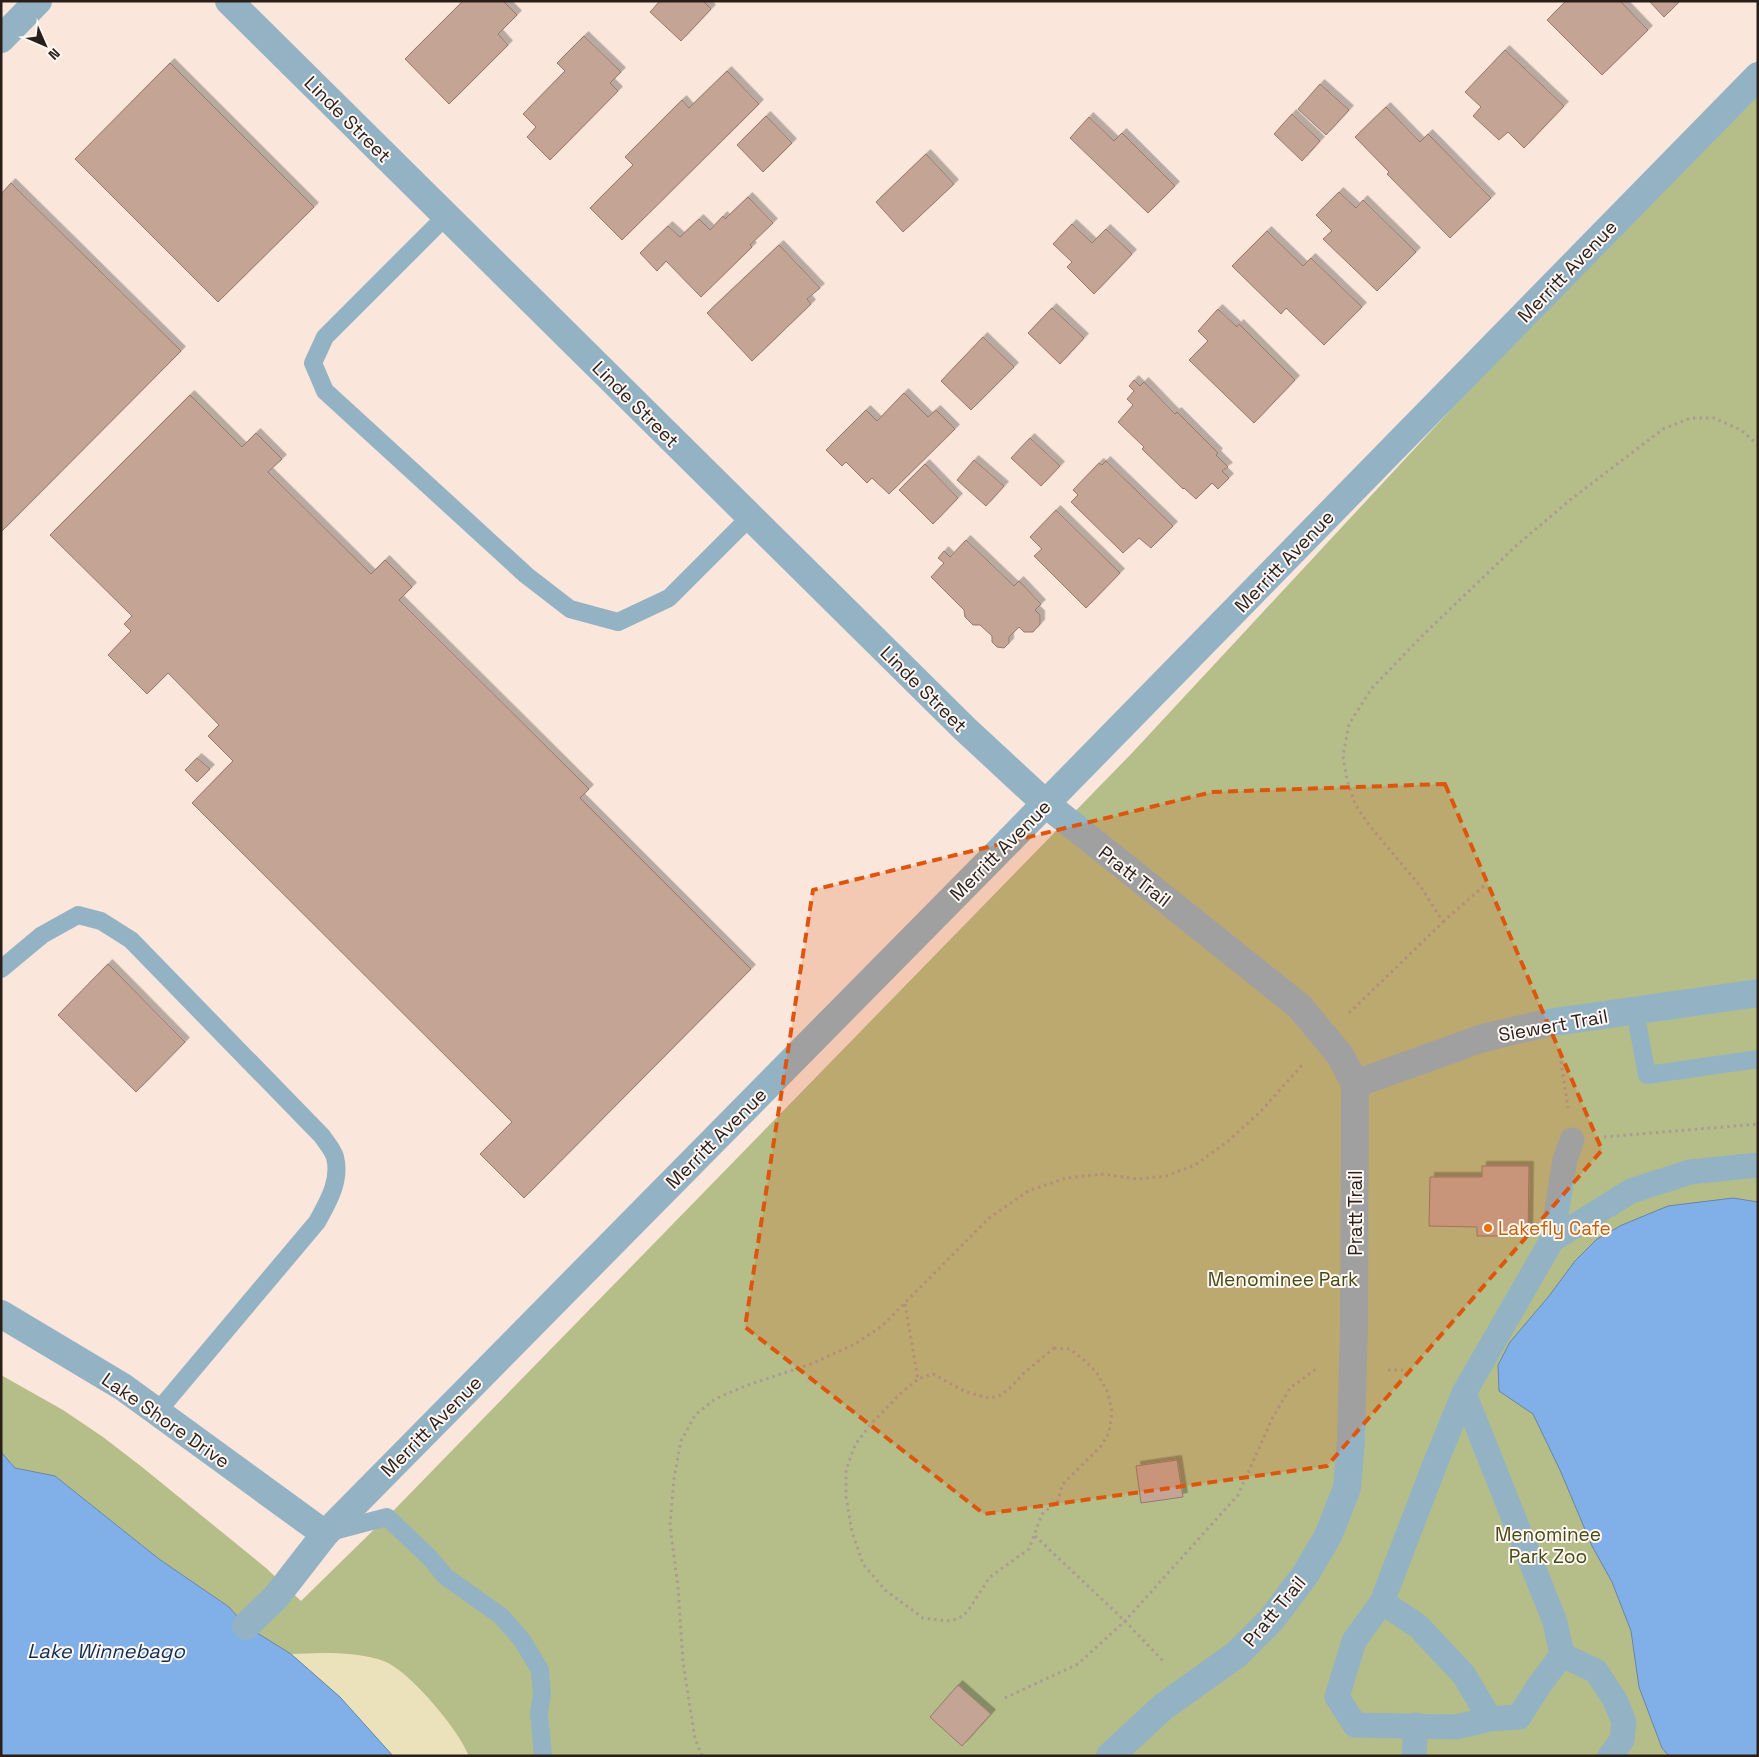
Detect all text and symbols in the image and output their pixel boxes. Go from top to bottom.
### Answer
north arrow [20,20,70,70]
text: N [45,45,64,64]
street label: Linde Street [299,71,396,168]
street label: Merritt Avenue [1512,215,1623,328]
street label: Linde Street [587,356,684,453]
street label: Merritt Avenue [1229,505,1340,618]
street label: Linde Street [875,641,972,738]
street label: Merritt Avenue [944,794,1056,906]
street label: Pratt Trail [1093,840,1176,912]
street label: Siewert Trail [1496,1004,1610,1047]
street label: Merritt Avenue [660,1082,772,1194]
street label: Pratt Trail [1343,1170,1368,1256]
place label: Lakefly Cafe [1498,1216,1611,1241]
marker: Lakefly Cafe [1482,1222,1494,1234]
park label: Menominee Park [1208,1267,1358,1292]
street label: Lake Shore Drive [97,1367,235,1474]
street label: Merritt Avenue [375,1370,487,1482]
park label: Menominee Park Zoo [1495,1522,1601,1569]
street label: Pratt Trail [1237,1571,1311,1652]
water label: Lake Winnebago [27,1638,185,1664]

